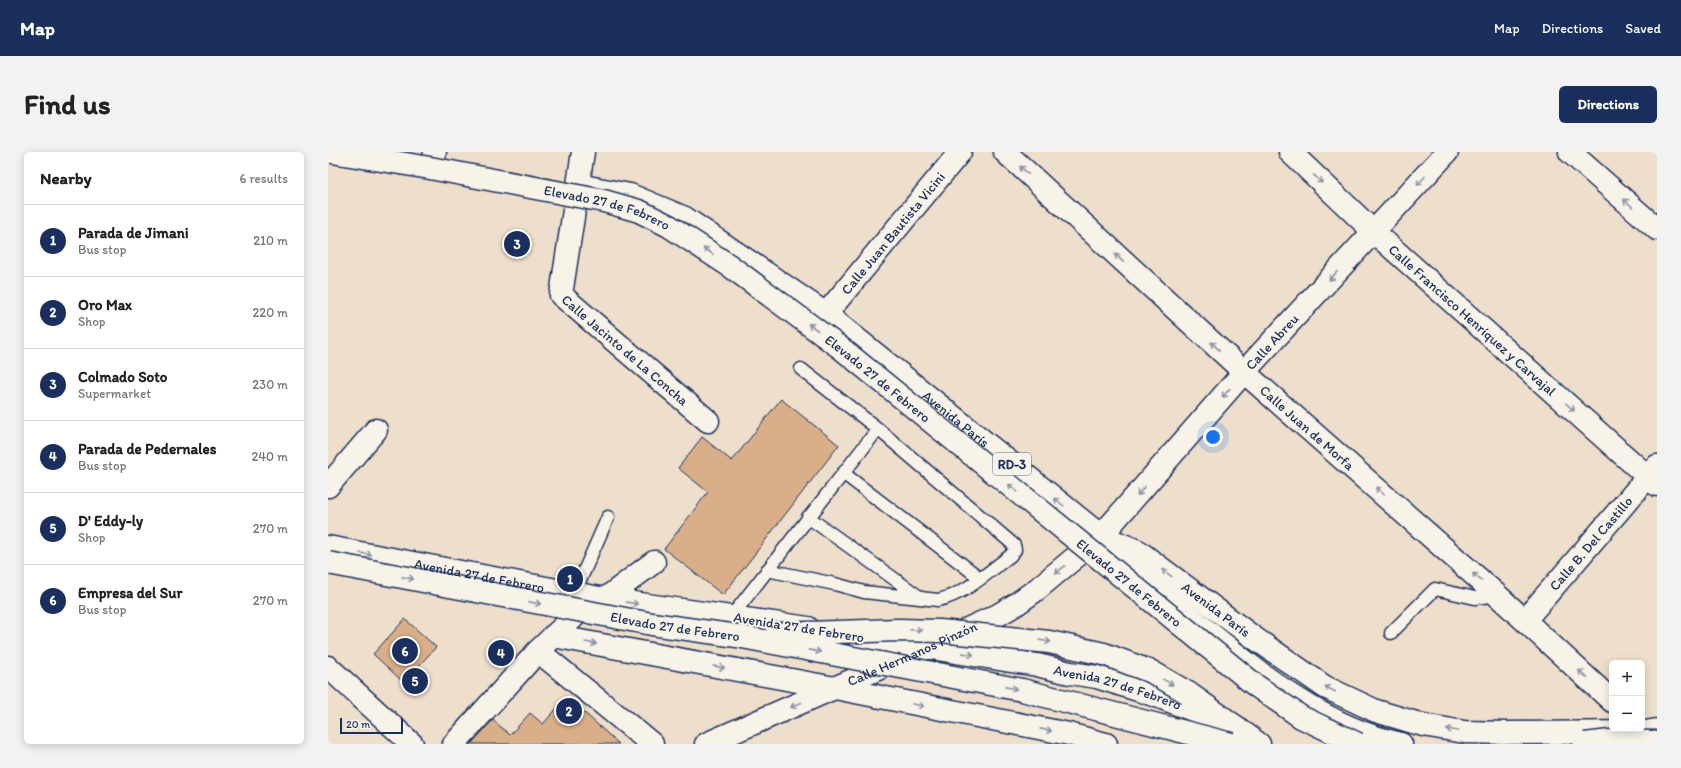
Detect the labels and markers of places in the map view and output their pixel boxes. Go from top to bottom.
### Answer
pin: 3 [504,229,530,259]
pin: 1 [557,564,583,594]
pin: 6 [392,636,418,666]
pin: 4 [488,638,514,668]
pin: 5 [402,666,428,696]
pin: 2 [556,696,582,726]

